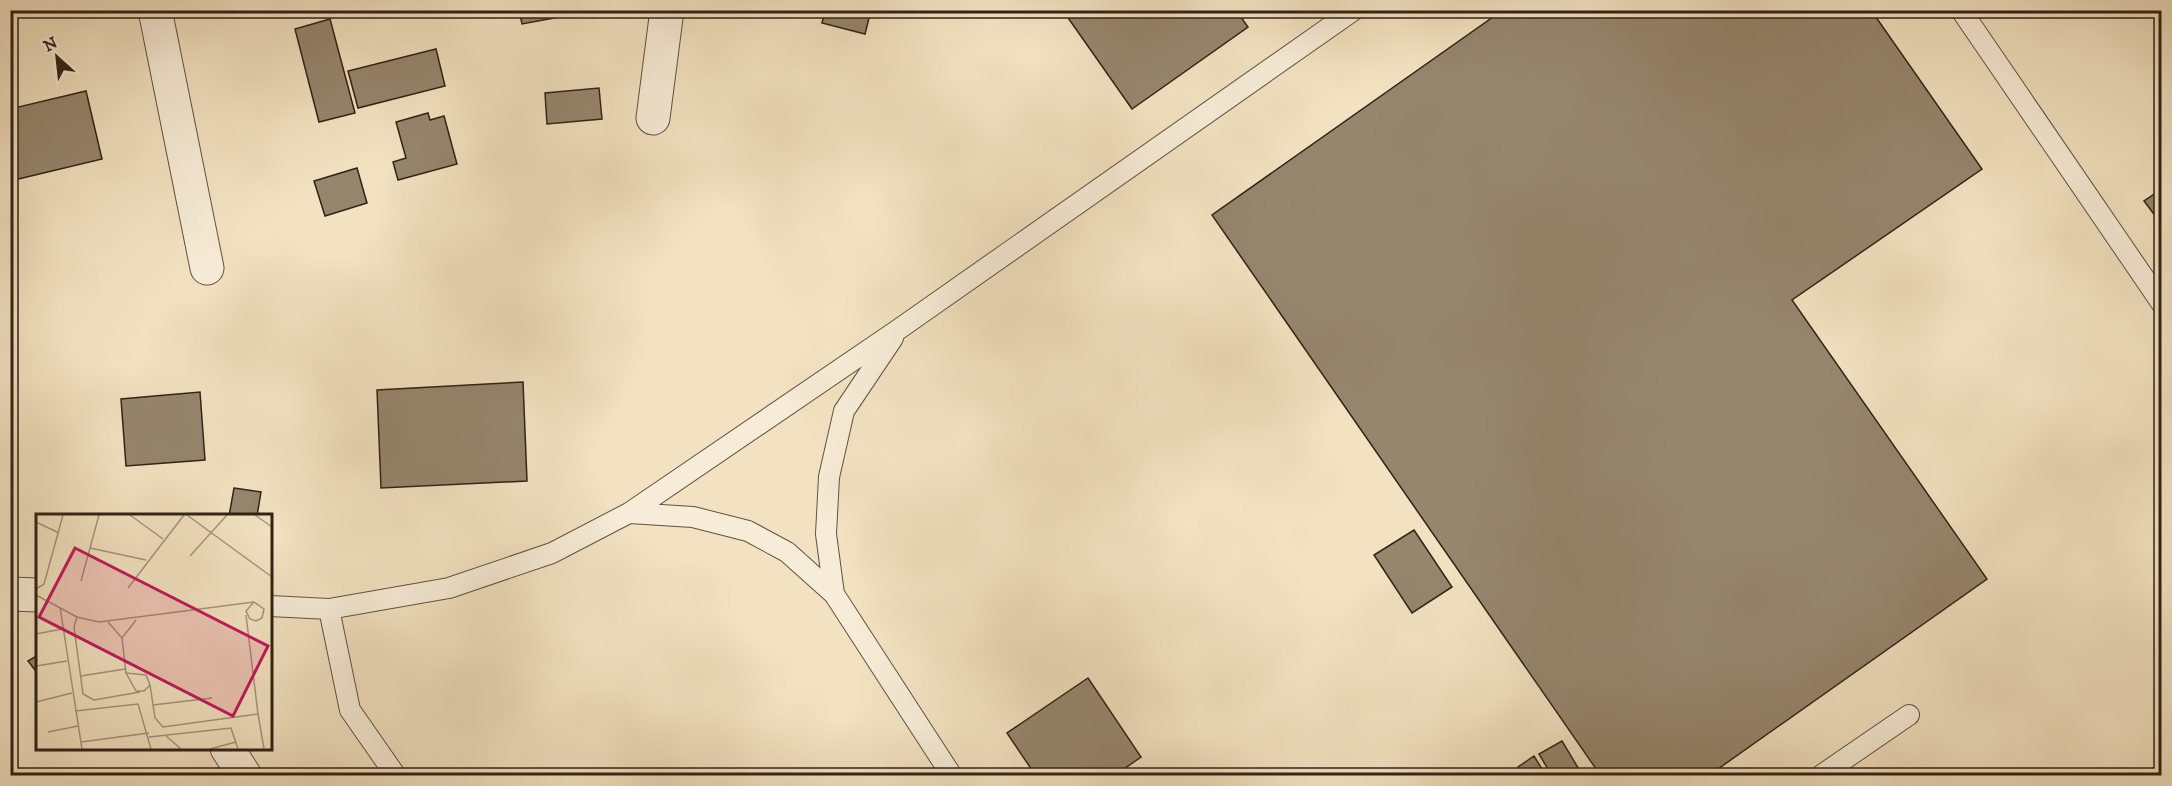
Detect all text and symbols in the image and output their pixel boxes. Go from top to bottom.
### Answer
north arrow [27,27,87,87]
text: N [40,33,61,56]
inset map [36,514,272,750]

